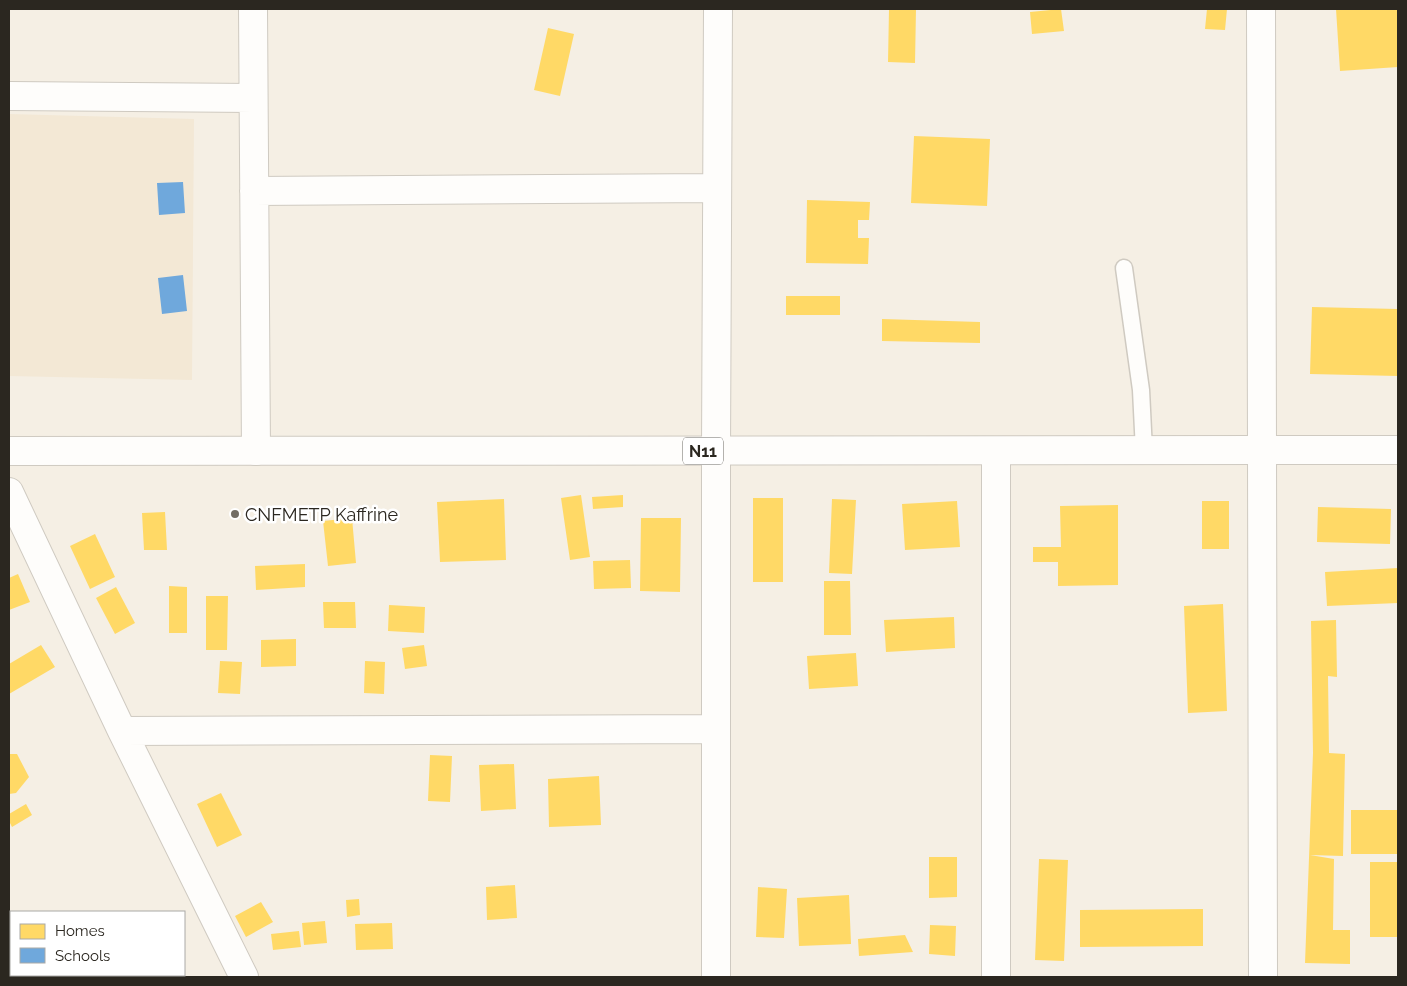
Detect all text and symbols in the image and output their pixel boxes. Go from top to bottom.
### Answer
road number: N11 [683,438,723,464]
place label: CNFMETP Kaffrine [245,504,398,525]
marker: CNFMETP Kaffrine [229,508,241,520]
legend [10,911,185,976]
text: Homes [55,922,105,940]
text: Schools [55,947,110,965]

